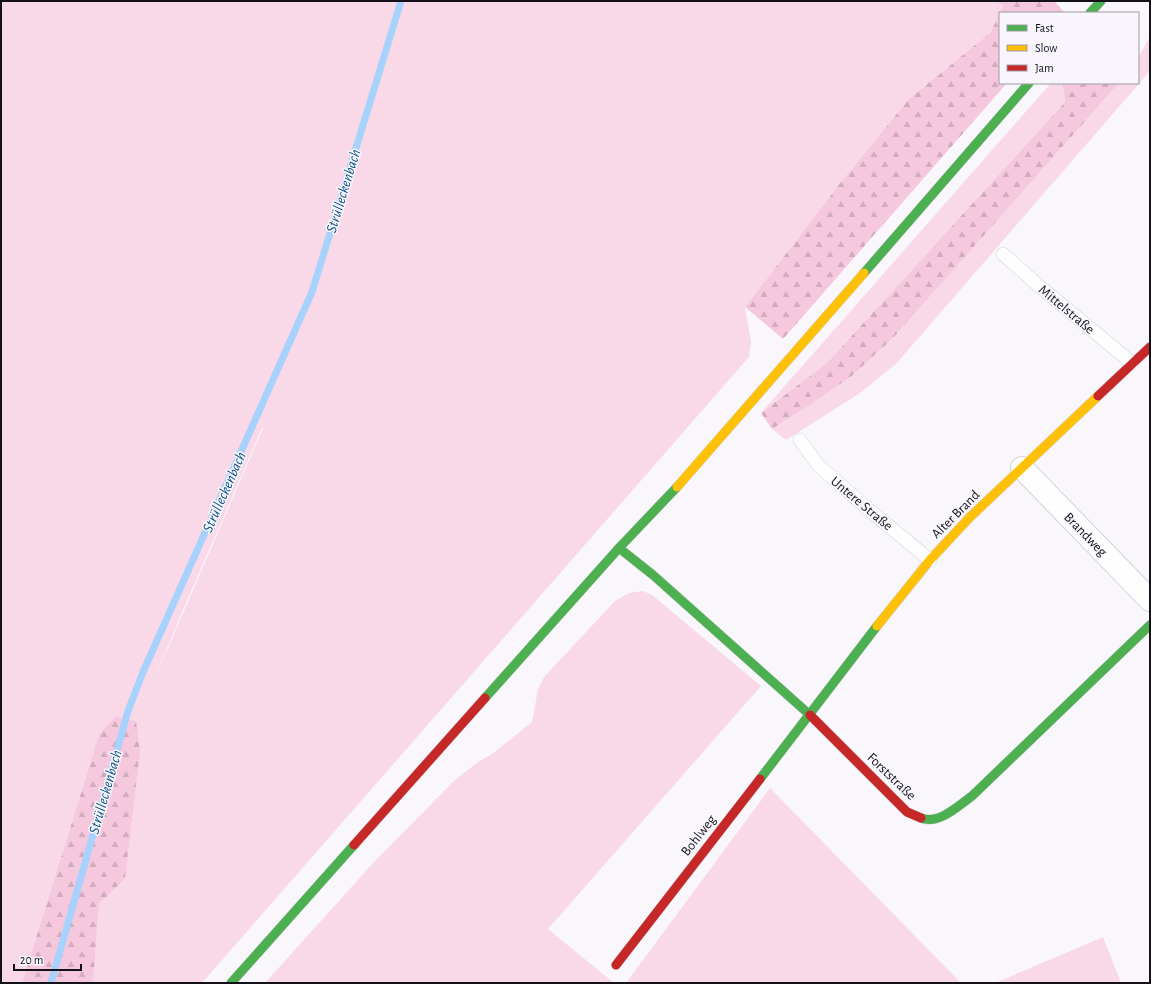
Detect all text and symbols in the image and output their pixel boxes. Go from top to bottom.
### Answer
legend [999,12,1139,84]
text: Fast [1035,22,1054,34]
text: Slow [1035,42,1057,54]
text: Jam [1035,62,1054,74]
water label: Strülleckenbach [324,148,363,235]
street label: Mittelstraße [1036,283,1097,337]
water label: Strülleckenbach [200,450,249,535]
street label: Untere Straße [828,474,895,534]
street label: Alter Brand [929,488,982,541]
street label: Brandweg [1061,510,1110,559]
water label: Strülleckenbach [86,748,125,836]
street label: Forststraße [864,750,918,803]
street label: Bohlweg [679,813,719,859]
scale bar [14,946,81,972]
text: 20 m [20,954,43,966]

